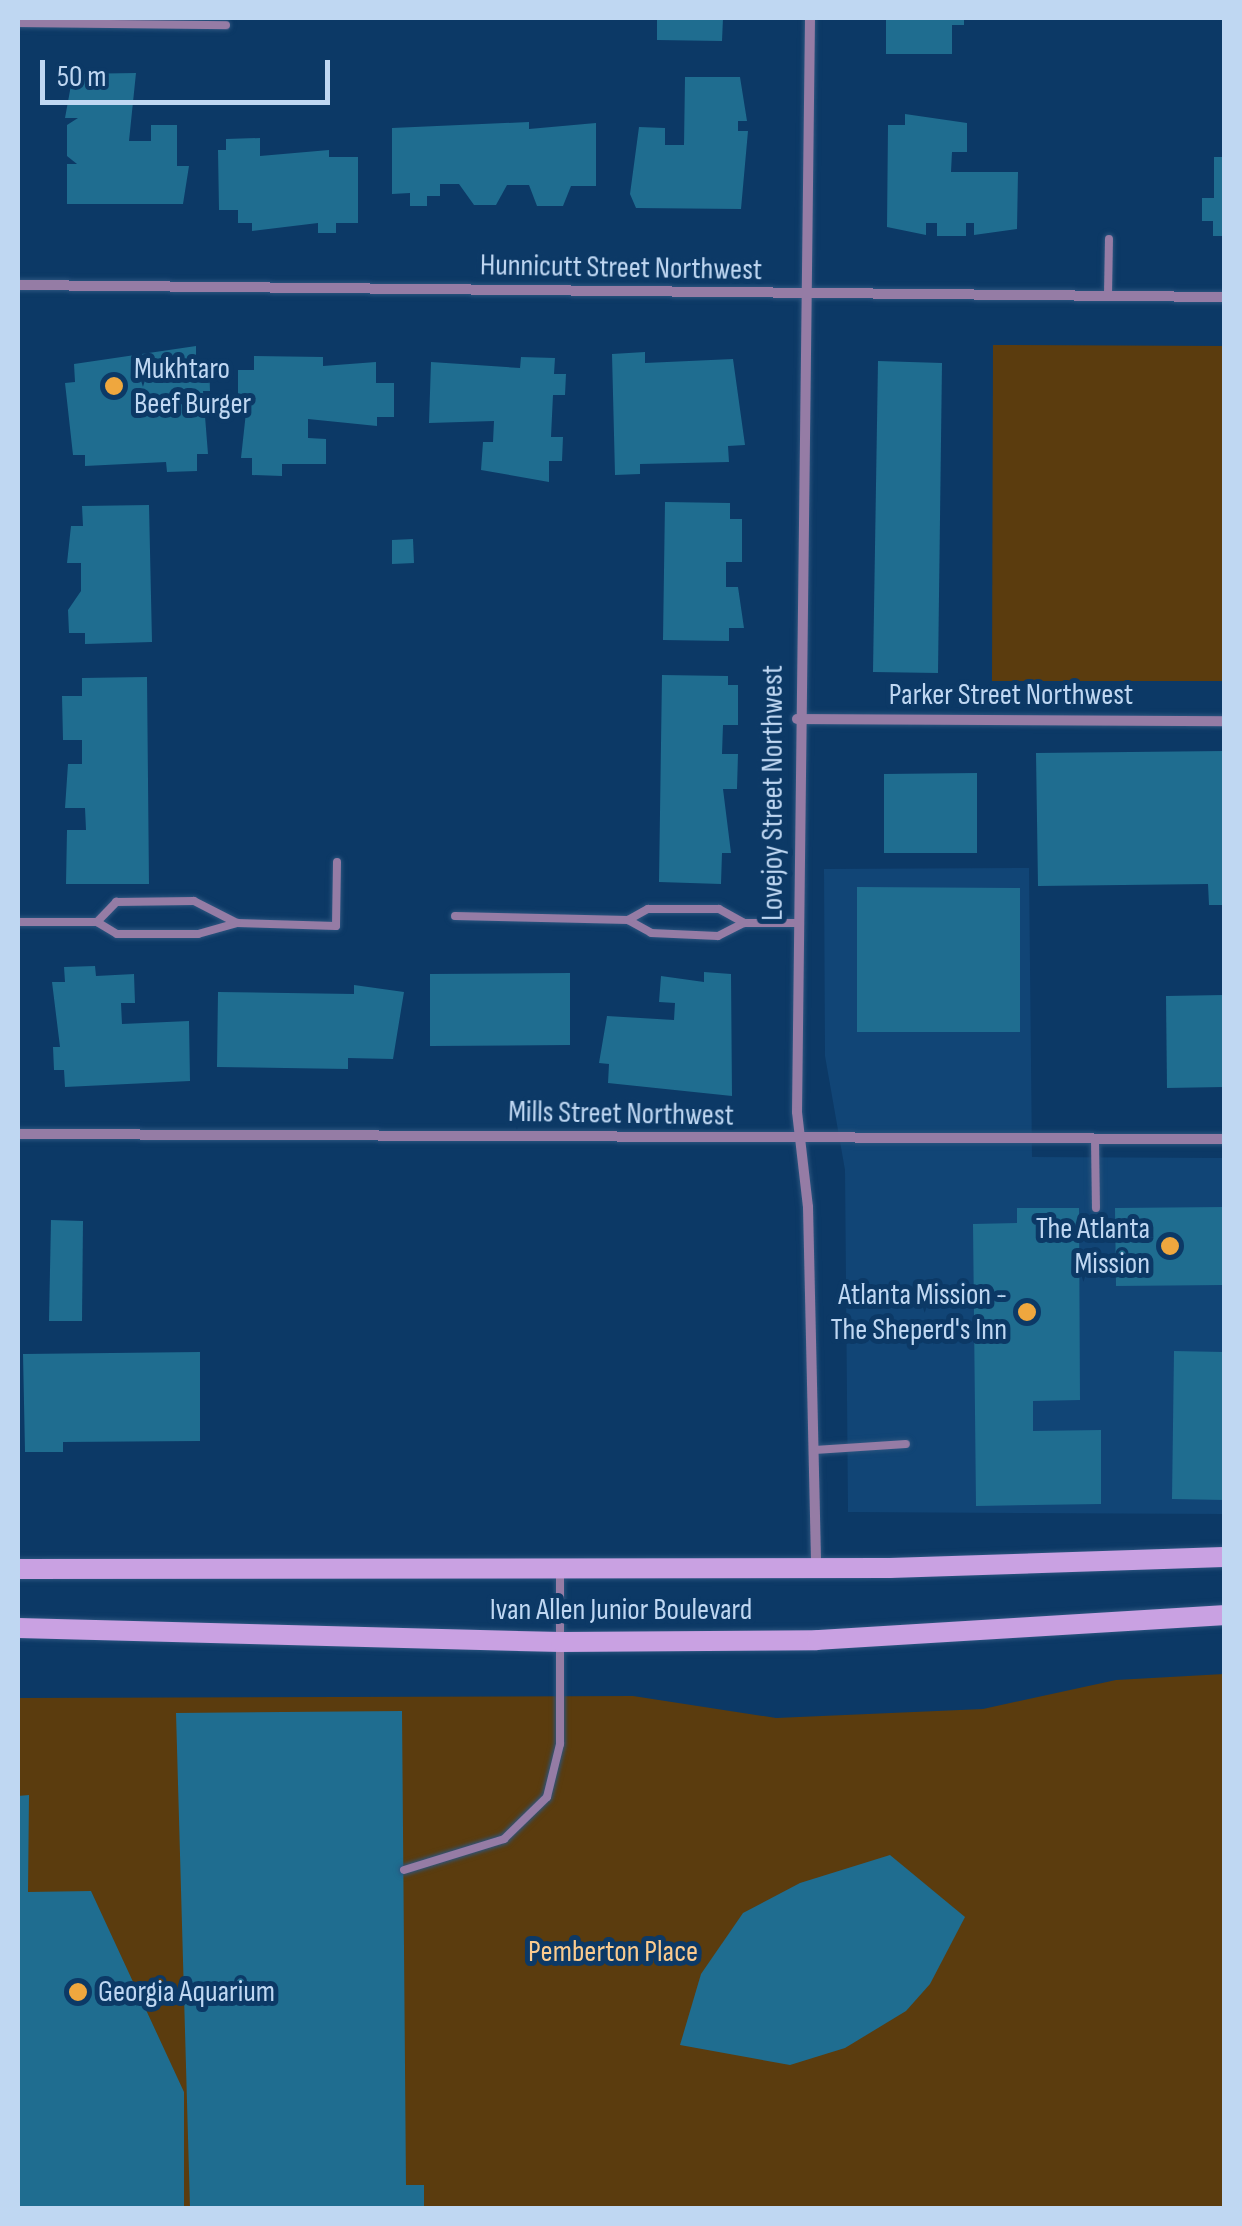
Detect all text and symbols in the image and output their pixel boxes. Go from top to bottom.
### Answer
scale bar [45,40,335,102]
text: 50 m [57,59,106,95]
street label: Hunnicutt Street Northwest [480,248,762,288]
place label: Mukhtaro Beef Burger [134,351,251,422]
marker: Mukhtaro Beef Burger [103,375,125,397]
street label: Lovejoy Street Northwest [755,665,791,921]
street label: Parker Street Northwest [889,677,1133,713]
street label: Mills Street Northwest [508,1094,734,1134]
place label: The Atlanta Mission [1036,1211,1150,1282]
marker: The Atlanta Mission [1159,1235,1181,1257]
place label: Atlanta Mission - The Sheperd's Inn [831,1277,1007,1348]
marker: Atlanta Mission - The Sheperd's Inn [1016,1301,1038,1323]
street label: Ivan Allen Junior Boulevard [490,1592,752,1628]
park label: Pemberton Place [528,1934,698,1970]
place label: Georgia Aquarium [98,1974,275,2010]
marker: Georgia Aquarium [67,1981,89,2003]

